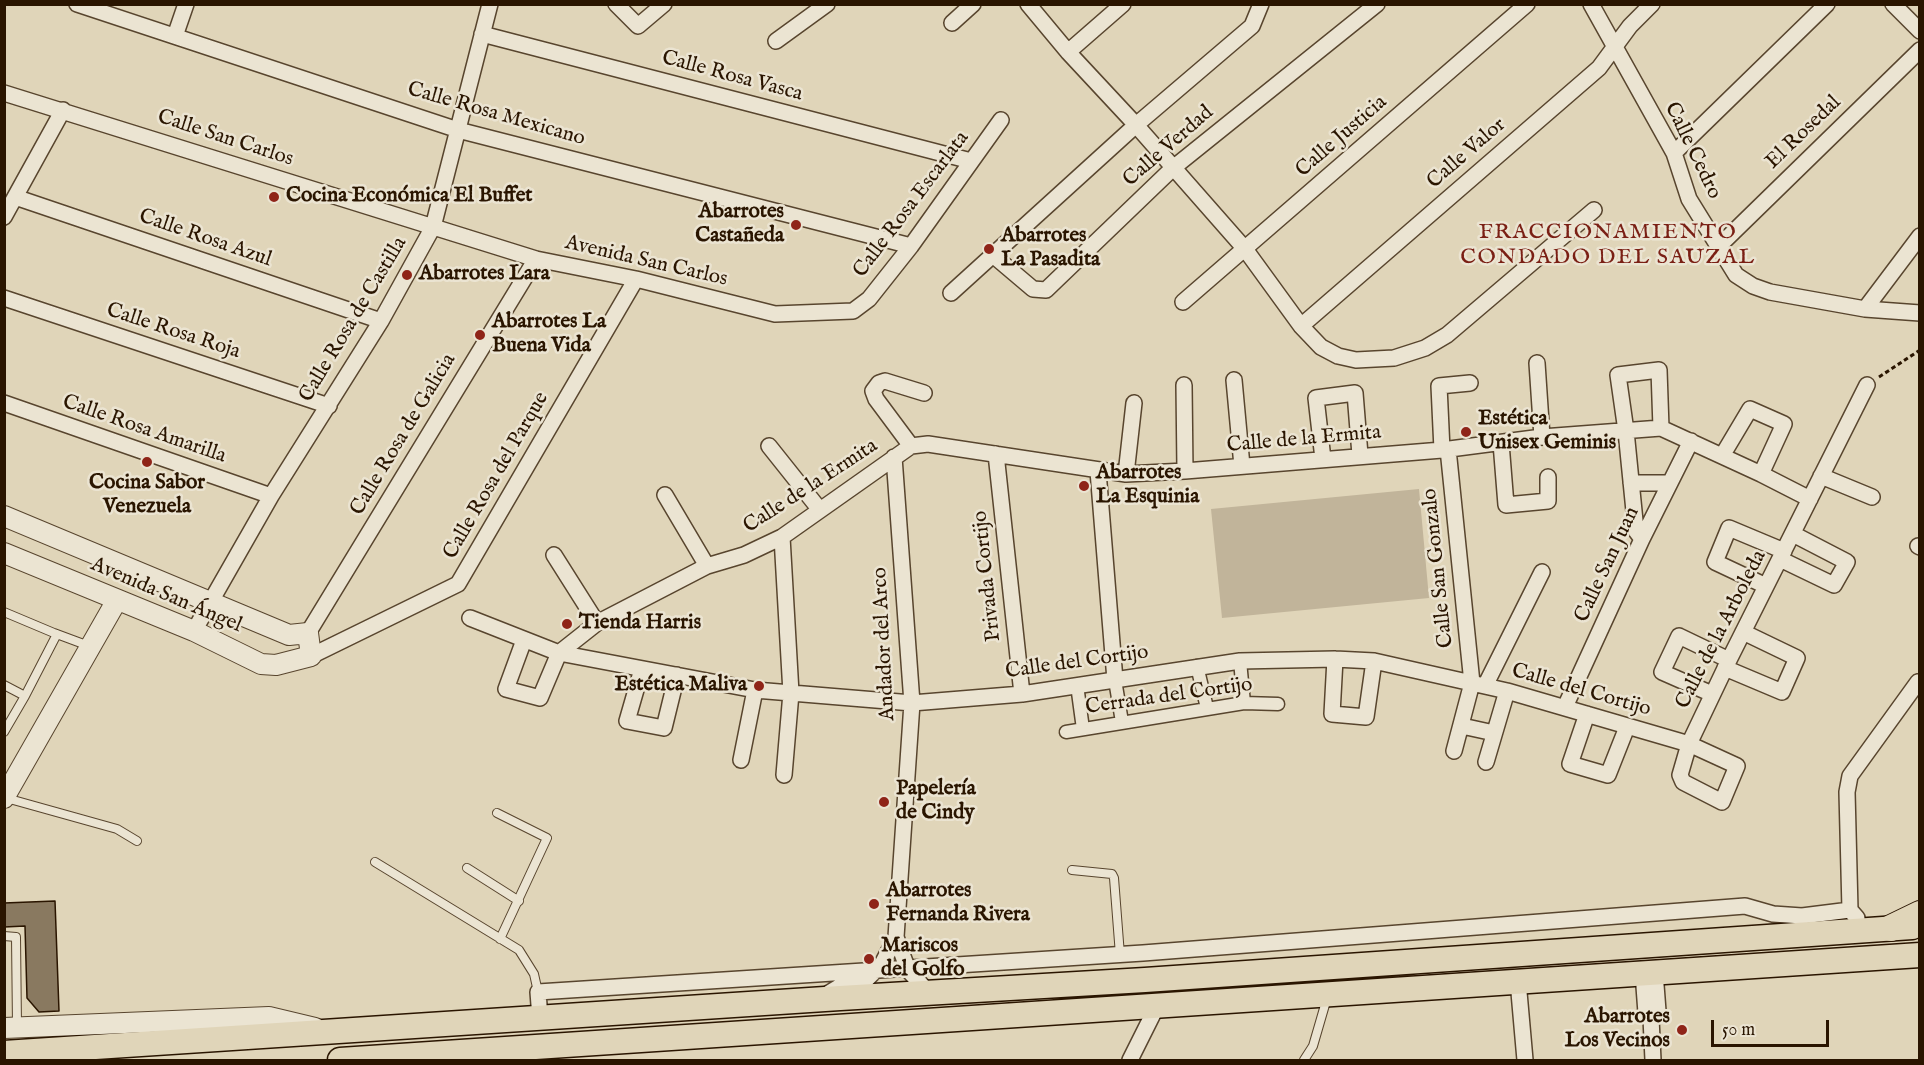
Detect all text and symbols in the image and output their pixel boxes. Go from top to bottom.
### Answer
street label: Calle Rosa Vasca [659,46,805,108]
street label: Calle Rosa Mexicano [404,78,588,152]
street label: Calle Justicia [1291,91,1393,183]
street label: El Rosedal [1761,91,1847,175]
street label: Calle Cedro [1658,98,1726,204]
street label: Calle Verdad [1119,101,1219,193]
street label: Calle San Carlos [154,105,296,173]
street label: Calle Valor [1423,113,1511,195]
street label: Calle Rosa Escarlata [849,127,975,283]
place label: Cocina Económica El Buffet [286,184,533,210]
marker: Cocina Económica El Buffet [267,190,281,204]
place label: Abarrotes Castañeda [695,200,784,250]
street label: Calle Rosa Azul [135,205,275,273]
marker: Abarrotes Castañeda [789,218,803,232]
district label: FRACCIONAMIENTO CONDADO DEL SAUZAL [1460,220,1756,272]
place label: Abarrotes La Pasadita [1001,224,1100,274]
street label: Avenida San Carlos [562,231,730,293]
street label: Calle Rosa de Castilla [295,233,413,407]
marker: Abarrotes La Pasadita [982,242,996,256]
place label: Abarrotes Lara [419,262,550,288]
marker: Abarrotes Lara [400,268,414,282]
street label: Calle Rosa Roja [103,299,243,365]
place label: Abarrotes La Buena Vida [492,310,606,360]
marker: Abarrotes La Buena Vida [473,328,487,342]
street label: Calle Rosa de Galicia [346,350,462,520]
street label: Calle Rosa del Parque [439,388,555,564]
street label: Calle Rosa Amarilla [59,390,229,470]
place label: Estética Unisex Geminis [1478,407,1616,457]
street label: Calle de la Ermita [1226,421,1382,459]
marker: Estética Unisex Geminis [1459,425,1473,439]
street label: Calle de la Ermita [739,434,883,540]
marker: Cocina Sabor Venezuela [140,455,154,469]
place label: Abarrotes La Esquinia [1096,461,1199,511]
place label: Cocina Sabor Venezuela [89,471,205,521]
marker: Abarrotes La Esquinia [1077,479,1091,493]
street label: Calle San Gonzalo [1418,487,1460,649]
street label: Calle San Juan [1570,503,1646,627]
street label: Privada Cortijo [969,509,1007,643]
street label: Calle de la Arboleda [1671,547,1773,713]
street label: Avenida San Ángel [87,553,245,639]
street label: Andador del Arco [868,567,902,721]
place label: Tienda Harris [579,611,701,637]
marker: Tienda Harris [560,617,574,631]
street label: Calle del Cortijo [1004,641,1150,685]
street label: Calle del Cortijo [1508,659,1654,723]
place label: Estética Maliva [614,673,747,699]
street label: Cerrada del Cortijo [1084,673,1254,721]
marker: Estética Maliva [752,679,766,693]
place label: Papelería de Cindy [896,777,976,827]
marker: Papelería de Cindy [877,795,891,809]
place label: Abarrotes Fernanda Rivera [886,879,1030,929]
marker: Abarrotes Fernanda Rivera [867,897,881,911]
place label: Mariscos del Golfo [881,934,965,984]
marker: Mariscos del Golfo [862,952,876,966]
place label: Abarrotes Los Vecinos [1565,1005,1670,1055]
scale bar [1714,1008,1832,1046]
text: 50 m [1722,1019,1755,1042]
marker: Abarrotes Los Vecinos [1675,1023,1689,1037]

